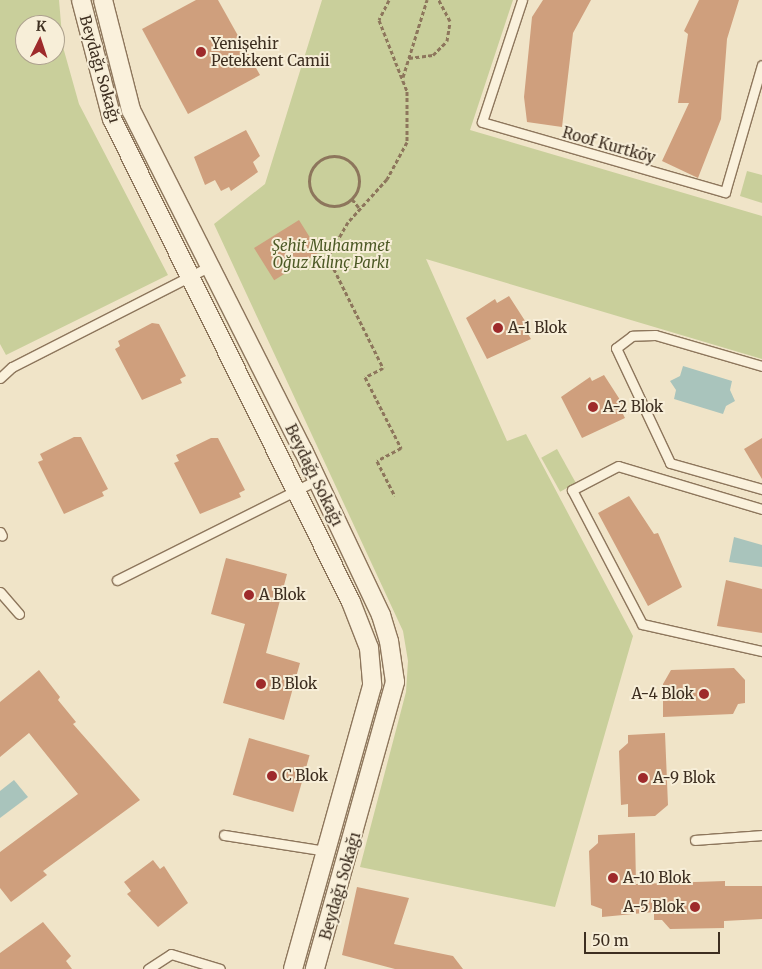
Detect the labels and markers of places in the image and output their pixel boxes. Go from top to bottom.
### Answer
place label: Yenişehir Petekkent Camii [211,34,330,69]
marker: Yenişehir Petekkent Camii [195,46,207,58]
place label: A-1 Blok [508,319,567,337]
marker: A-1 Blok [492,322,504,334]
place label: A-2 Blok [603,398,663,416]
marker: A-2 Blok [587,401,599,413]
place label: A Blok [259,586,306,604]
marker: A Blok [243,589,255,601]
place label: B Blok [271,675,317,693]
marker: B Blok [255,678,267,690]
place label: A-4 Blok [631,685,694,703]
marker: A-4 Blok [698,688,710,700]
place label: C Blok [282,767,328,785]
place label: A-9 Blok [653,769,715,787]
marker: C Blok [266,770,278,782]
marker: A-9 Blok [637,772,649,784]
place label: A-10 Blok [623,869,691,887]
marker: A-10 Blok [607,872,619,884]
place label: A-5 Blok [623,898,685,916]
marker: A-5 Blok [689,901,701,913]

